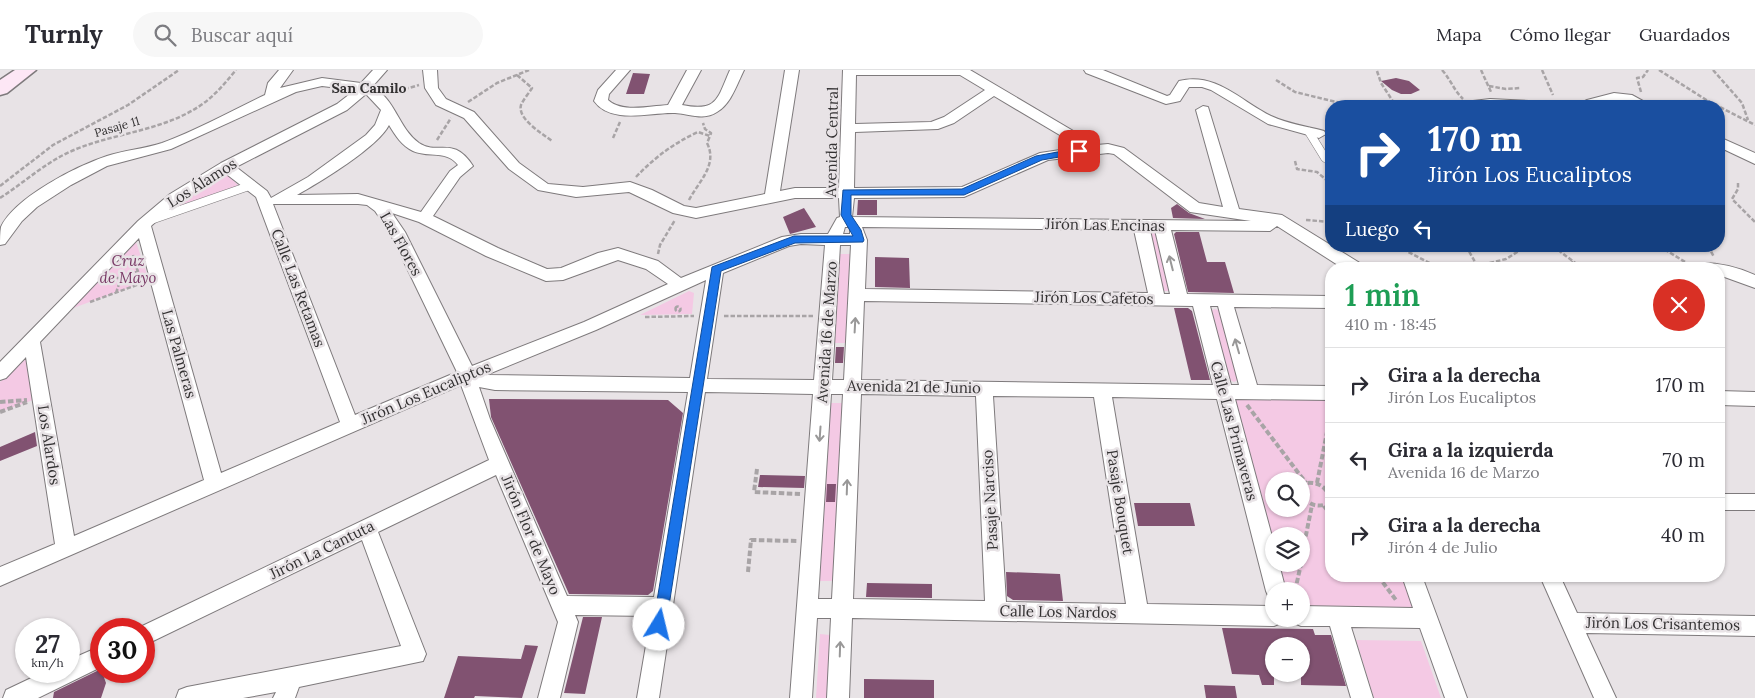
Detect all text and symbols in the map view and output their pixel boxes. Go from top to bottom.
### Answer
search box [133,12,483,57]
text: Turnly [25,19,103,50]
icon: search [151,21,179,49]
text: Buscar aquí [191,23,293,47]
text: Mapa [1436,23,1482,46]
text: Cómo llegar [1510,23,1611,46]
text: Guardados [1639,23,1730,46]
district label: San Camilo [331,79,407,97]
street label: Avenida Central [821,87,842,198]
street label: Pasaje 11 [92,113,141,140]
text: 170 m [1428,116,1522,161]
icon: right [1345,120,1410,185]
pin [1058,130,1100,172]
icon: arrive [1065,137,1093,165]
street label: Los Álamos [163,154,240,211]
text: Jirón Los Eucaliptos [1428,160,1632,188]
street label: Las Flores [376,208,427,279]
street label: Jirón Las Encinas [1044,214,1165,235]
icon: left [1409,215,1437,243]
text: Luego [1345,217,1399,241]
street label: Calle Las Retamas [267,226,330,350]
park label: Cruz de Mayo [100,251,157,287]
one-way arrow [1166,255,1175,271]
street label: Avenida 16 de Marzo [812,260,841,405]
text: 1 min [1345,276,1420,314]
button: close [1653,279,1705,331]
street label: Jirón Los Cafetos [1033,287,1154,308]
street label: Las Palmeras [158,307,201,400]
text: 410 m · 18:45 [1345,314,1437,334]
one-way arrow [850,317,859,333]
one-way arrow [1231,338,1241,354]
street label: Jirón Los Eucaliptos [357,357,494,429]
street label: Calle Las Primaveras [1207,359,1262,503]
text: Gira a la derecha [1388,363,1541,387]
icon: right [1345,371,1373,399]
text: 170 m [1656,373,1705,397]
street label: Avenida 21 de Junio [846,376,981,397]
text: Jirón Los Eucaliptos [1388,387,1536,407]
street label: Los Alardos [34,404,65,486]
one-way arrow [815,426,824,442]
text: Gira a la izquierda [1388,438,1554,462]
icon: left [1345,446,1373,474]
street label: Pasaje Bouquet [1103,448,1138,556]
text: 70 m [1662,448,1705,472]
street label: Pasaje Narciso [977,449,1002,551]
text: Avenida 16 de Marzo [1388,462,1540,482]
street label: Jirón Flor de Mayo [497,471,565,598]
map controls [1265,472,1310,682]
button: search [1265,472,1310,517]
one-way arrow [842,479,851,495]
text: Gira a la derecha [1388,513,1541,537]
street label: Jirón La Cantuta [265,516,378,584]
icon: right [1345,521,1373,549]
text: 40 m [1661,523,1705,547]
button: layers [1265,527,1310,572]
text: Jirón 4 de Julio [1388,537,1498,557]
button: + [1265,582,1310,627]
position arrow [632,598,684,650]
street label: Calle Los Nardos [999,601,1117,622]
street label: Jirón Los Crisantemos [1585,613,1740,634]
speed limit sign: 30 [90,618,155,683]
text: 27 [35,628,60,660]
button: − [1265,637,1310,682]
one-way arrow [835,642,844,658]
text: km/h [31,655,64,670]

